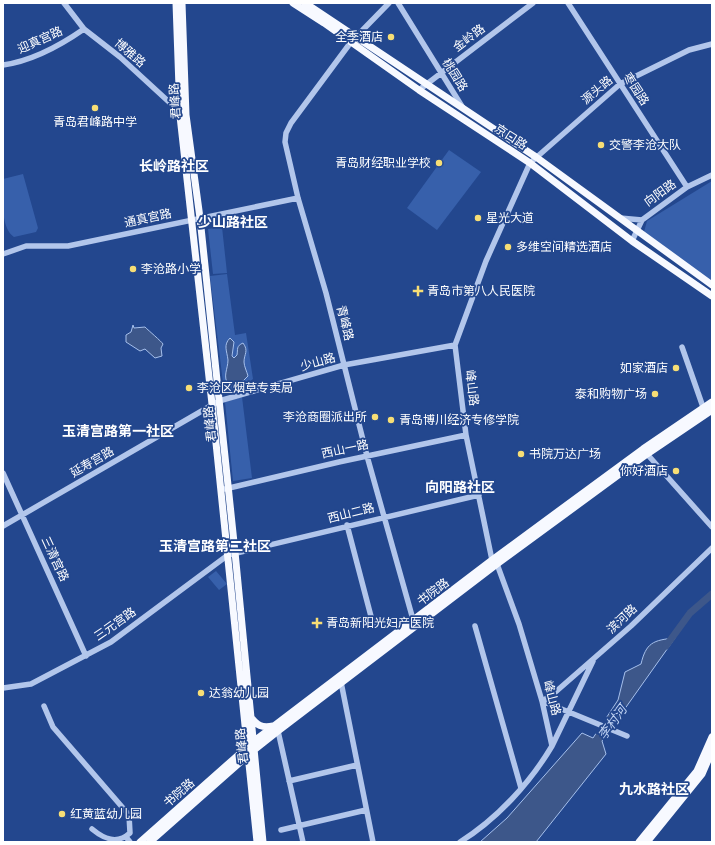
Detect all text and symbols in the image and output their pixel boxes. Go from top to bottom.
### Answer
street label: 金岭路 [450,22,488,55]
street label: 迎真宫路 [15,24,65,57]
place label: 全季酒店 [335,30,383,45]
marker: 全季酒店 [386,32,396,42]
street label: 博雅路 [111,36,148,71]
street label: 桃园路 [439,56,470,95]
street label: 枣园路 [619,70,652,108]
street label: 源头路 [579,73,616,108]
street label: 君峰路 [167,82,184,119]
marker: 青岛君峰路中学 [90,103,100,113]
place label: 青岛君峰路中学 [53,115,137,130]
street label: 京口路 [492,121,530,154]
place label: 交警李沧大队 [609,138,681,153]
marker: 交警李沧大队 [596,140,606,150]
place label: 青岛财经职业学校 [335,156,431,171]
district label: 长岭路社区 [139,158,209,175]
marker: 青岛财经职业学校 [434,158,444,168]
street label: 向阳路 [641,177,679,210]
street label: 通真宫路 [123,206,173,231]
place label: 星光大道 [486,211,534,226]
marker: 星光大道 [473,213,483,223]
district label: 少山路社区 [198,214,268,231]
place label: 多维空间精选酒店 [516,240,612,255]
marker: 多维空间精选酒店 [503,242,513,252]
place label: 李沧路小学 [141,262,201,277]
marker: 李沧路小学 [128,264,138,274]
place label: 青岛市第八人民医院 [427,284,535,299]
marker: 青岛市第八人民医院 [412,285,424,297]
street label: 青峰路 [333,304,356,342]
street label: 少山路 [299,350,338,375]
place label: 如家酒店 [620,361,668,376]
marker: 如家酒店 [671,363,681,373]
street label: 峰山路 [462,369,481,407]
place label: 李沧区烟草专卖局 [197,381,293,396]
marker: 李沧区烟草专卖局 [184,383,194,393]
place label: 泰和购物广场 [575,387,647,402]
marker: 泰和购物广场 [650,389,660,399]
street label: 君峰路 [201,405,220,443]
place label: 李沧商圈派出所 [283,410,367,425]
marker: 李沧商圈派出所 [370,412,380,422]
place label: 青岛博川经济专修学院 [399,413,519,428]
marker: 青岛博川经济专修学院 [386,415,396,425]
district label: 玉清宫路第一社区 [62,423,174,440]
street label: 西山一路 [320,437,370,462]
street label: 延寿宫路 [68,444,117,481]
place label: 书院万达广场 [529,447,601,462]
marker: 书院万达广场 [516,449,526,459]
place label: 你好酒店 [620,464,668,479]
marker: 你好酒店 [671,466,681,476]
district label: 向阳路社区 [425,479,495,496]
street label: 西山二路 [326,500,376,527]
street label: 三清宫路 [38,534,71,584]
district label: 玉清宫路第二社区 [159,538,271,555]
street label: 书院路 [414,576,452,609]
street label: 滨河路 [604,602,641,637]
street label: 三元宫路 [91,604,139,644]
place label: 青岛新阳光妇产医院 [326,616,434,631]
marker: 青岛新阳光妇产医院 [311,617,323,629]
street label: 峰山路 [540,679,563,717]
place label: 达翁幼儿园 [209,686,269,701]
marker: 达翁幼儿园 [196,688,206,698]
water label: 李村河 [595,700,633,743]
street label: 君峰路 [233,727,252,765]
street label: 书院路 [161,776,198,811]
district label: 九水路社区 [619,781,689,798]
place label: 红黄蓝幼儿园 [70,807,142,822]
marker: 红黄蓝幼儿园 [57,809,67,819]

